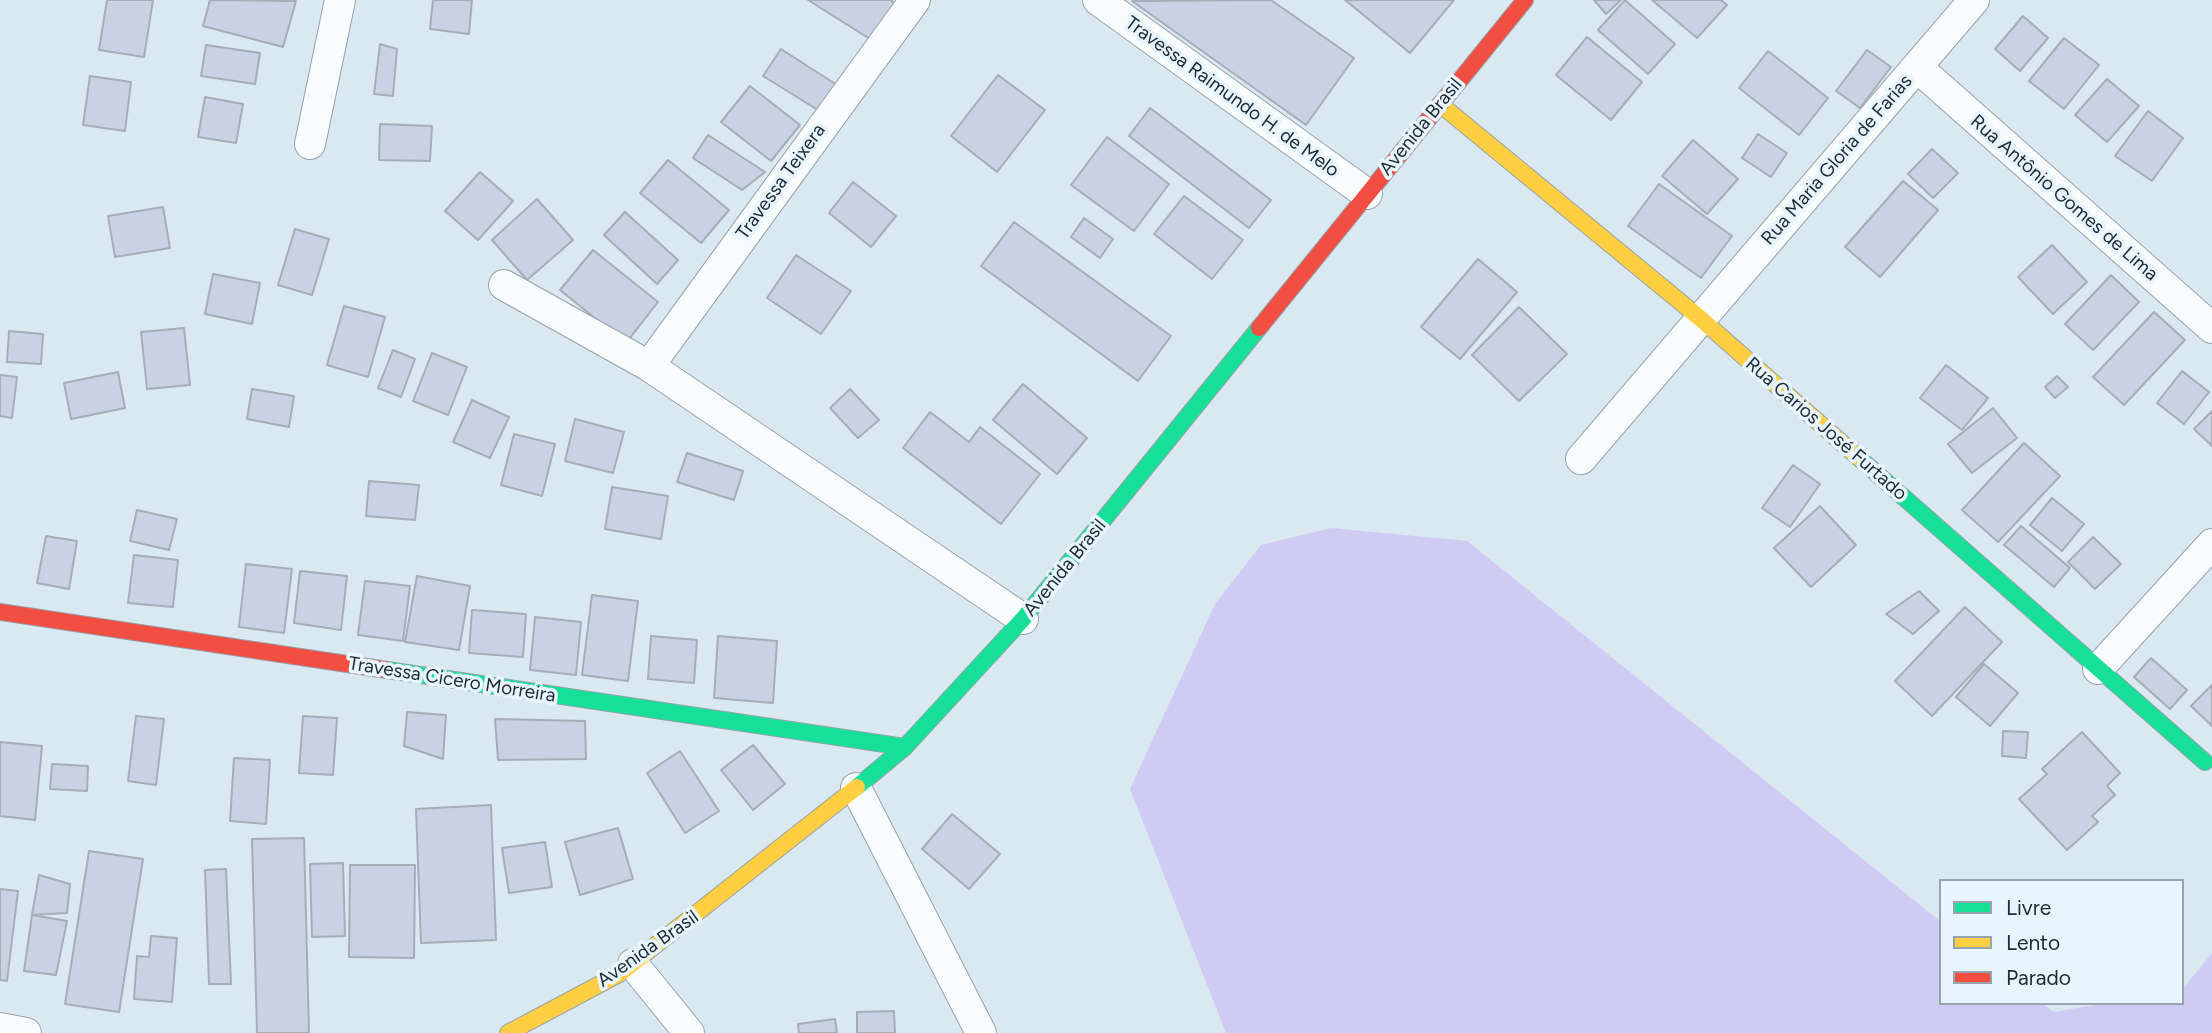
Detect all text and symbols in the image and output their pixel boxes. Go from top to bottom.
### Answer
street label: Travessa Raimundo H. de Melo [1121,12,1343,182]
street label: Rua Maria Gloria de Farias [1757,70,1917,250]
street label: Avenida Brasil [1375,74,1467,180]
street label: Rua Antônio Gomes de Lima [1966,110,2162,286]
street label: Travessa Teixera [731,120,831,244]
street label: Rua Carios José Furtado [1741,353,1911,505]
street label: Avenida Brasil [1019,515,1111,621]
street label: Travessa Cicero Morreira [347,652,557,708]
legend [1939,879,2184,1005]
text: Livre [2006,895,2051,920]
street label: Avenida Brasil [593,906,703,992]
text: Lento [2006,930,2060,955]
text: Parado [2006,965,2071,990]

